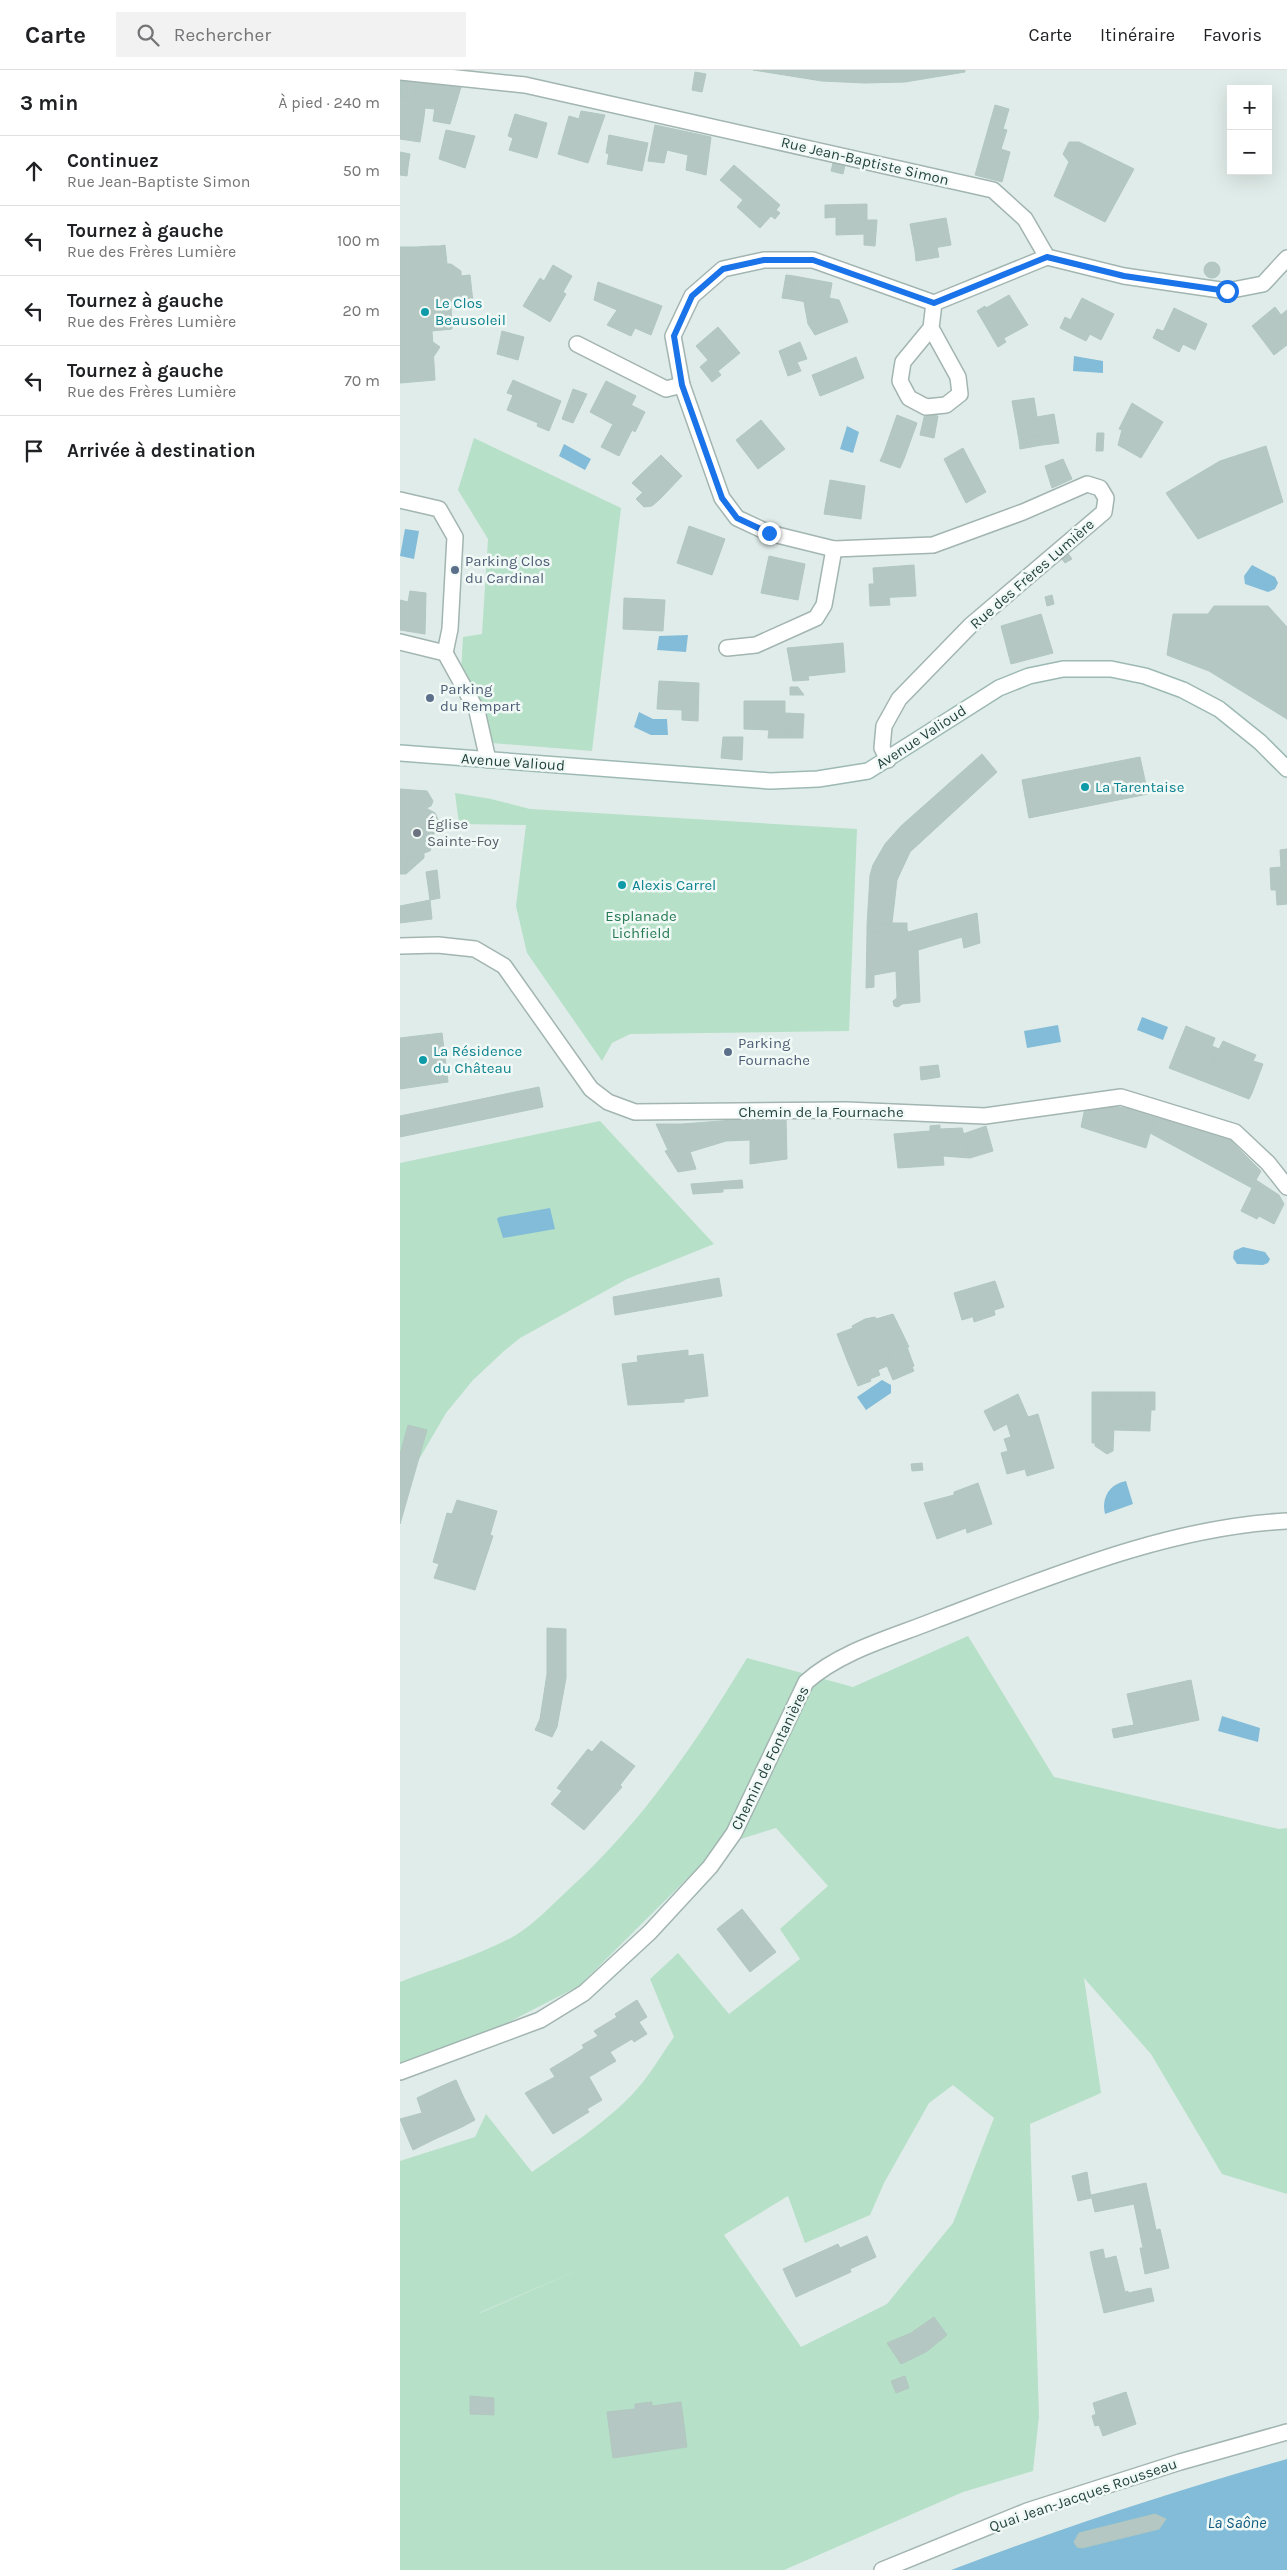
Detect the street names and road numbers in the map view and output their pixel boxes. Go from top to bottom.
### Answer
street label: Rue Jean-Baptiste Simon [779,133,951,189]
street label: Rue des Frères Lumière [966,515,1098,633]
street label: Avenue Valioud [872,701,970,773]
street label: Avenue Valioud [461,749,565,775]
street label: Chemin de la Fournache [738,1103,904,1121]
street label: Chemin de Fontanières [727,1683,813,1833]
street label: Quai Jean-Jacques Rousseau [987,2454,1179,2536]

